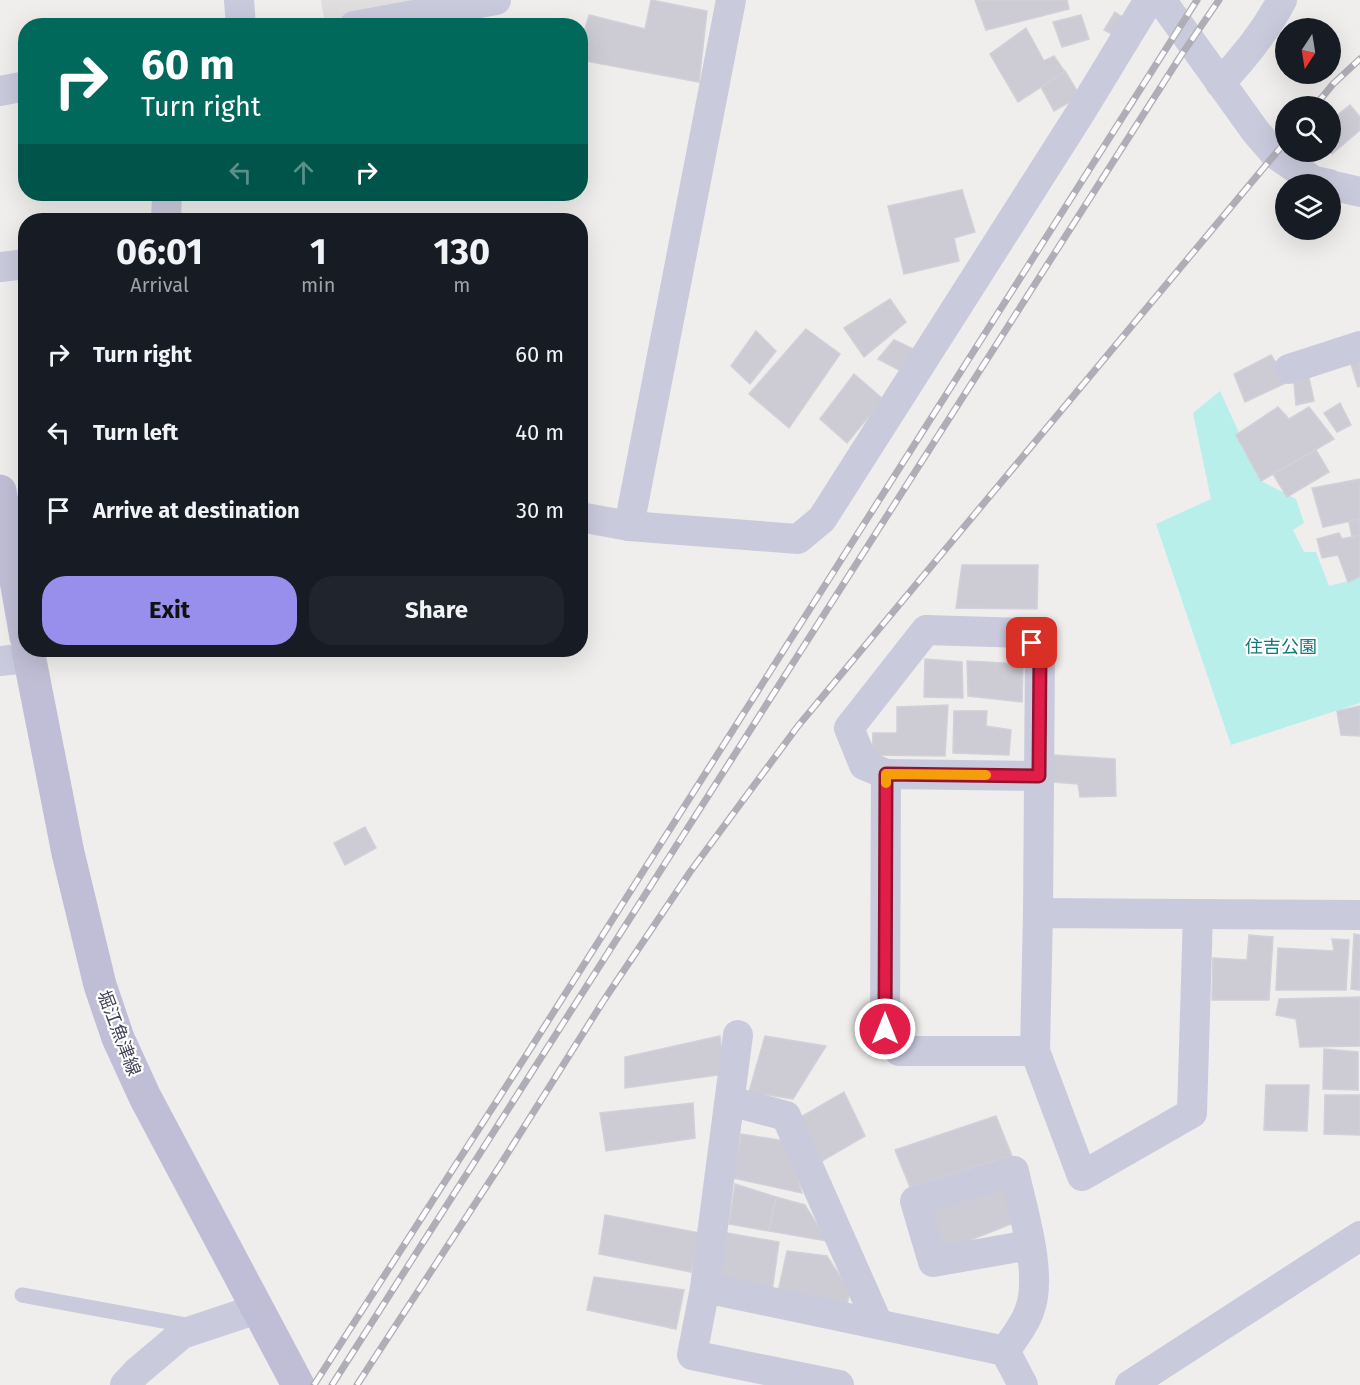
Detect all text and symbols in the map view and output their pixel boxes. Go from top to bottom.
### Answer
north arrow [1275,18,1341,84]
map controls [1275,18,1341,240]
text: 60 m [141,40,235,90]
icon: right [42,42,120,120]
text: Turn right [141,91,261,123]
button: search [1275,96,1341,162]
icon: left [224,156,257,189]
icon: ahead [287,156,320,189]
icon: right [350,156,383,189]
button: layers [1275,174,1341,240]
text: 06:01 [116,230,203,274]
text: 1 [310,230,327,274]
text: 130 [433,230,490,274]
text: Arrival [130,273,189,297]
text: min [301,273,335,297]
text: m [453,273,470,297]
icon: right [42,338,75,371]
text: Turn right [93,341,192,368]
text: 60 m [515,341,564,368]
icon: left [42,416,75,449]
text: Turn left [93,419,178,446]
text: 40 m [515,419,564,446]
icon: arrive [42,494,75,527]
text: Arrive at destination [93,497,300,524]
text: 30 m [516,497,564,524]
button: Exit [42,576,297,645]
button: Share [309,576,564,645]
pin [1006,617,1057,668]
icon: arrive [1015,626,1048,659]
park label: 住吉公園 [1245,636,1317,658]
street label: 堀江魚津線 [93,987,145,1079]
position arrow [853,997,917,1061]

